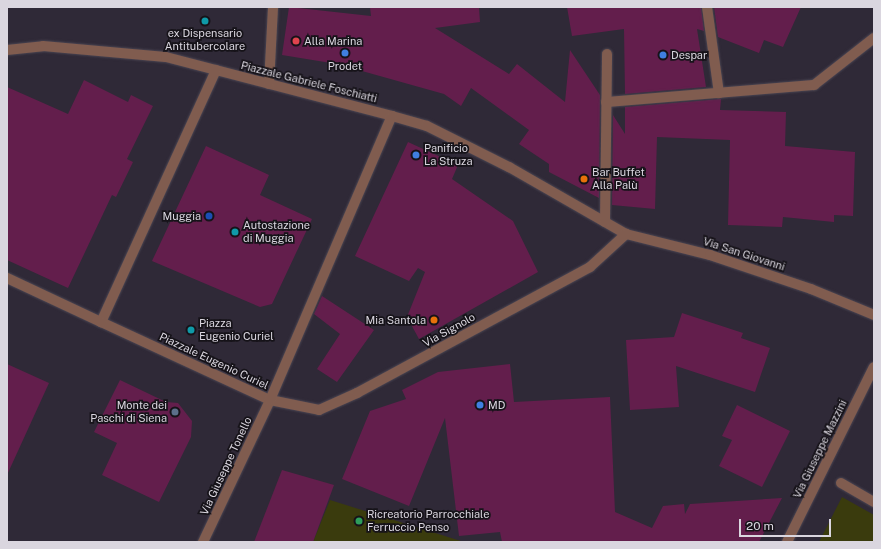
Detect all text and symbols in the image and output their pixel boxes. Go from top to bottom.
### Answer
marker: ex Dispensario Antitubercolare [200,16,210,26]
place label: ex Dispensario Antitubercolare [165,27,245,53]
place label: Alla Marina [304,34,362,48]
marker: Alla Marina [291,36,301,46]
marker: Prodet [340,48,350,58]
place label: Despar [671,48,707,62]
marker: Despar [658,50,668,60]
street label: Piazzale Gabriele Foschiatti [239,59,379,105]
place label: Prodet [328,59,362,73]
place label: Panificio La Struza [424,142,472,168]
marker: Panificio La Struza [411,150,421,160]
place label: Bar Buffet Alla Palù [592,166,645,192]
marker: Bar Buffet Alla Palù [579,174,589,184]
place label: Muggia [163,209,201,223]
marker: Muggia [204,211,214,221]
place label: Autostazione di Muggia [243,219,310,245]
marker: Autostazione di Muggia [230,227,240,237]
street label: Via San Giovanni [701,235,787,273]
street label: Via Signolo [421,310,477,350]
place label: Mia Santola [366,313,426,327]
marker: Mia Santola [429,315,439,325]
place label: Piazza Eugenio Curiel [199,317,274,343]
marker: Piazza Eugenio Curiel [186,325,196,335]
street label: Piazzale Eugenio Curiel [157,330,271,392]
street label: Via Giuseppe Mazzini [790,397,850,501]
place label: MD [488,398,505,412]
place label: Monte dei Paschi di Siena [90,399,167,425]
marker: MD [475,400,485,410]
marker: Monte dei Paschi di Siena [170,407,180,417]
street label: Via Giuseppe Tonello [197,415,255,517]
place label: Ricreatorio Parrocchiale Ferruccio Penso [367,508,489,534]
scale bar [741,511,833,537]
marker: Ricreatorio Parrocchiale Ferruccio Penso [354,516,364,526]
text: 20 m [746,519,774,533]

